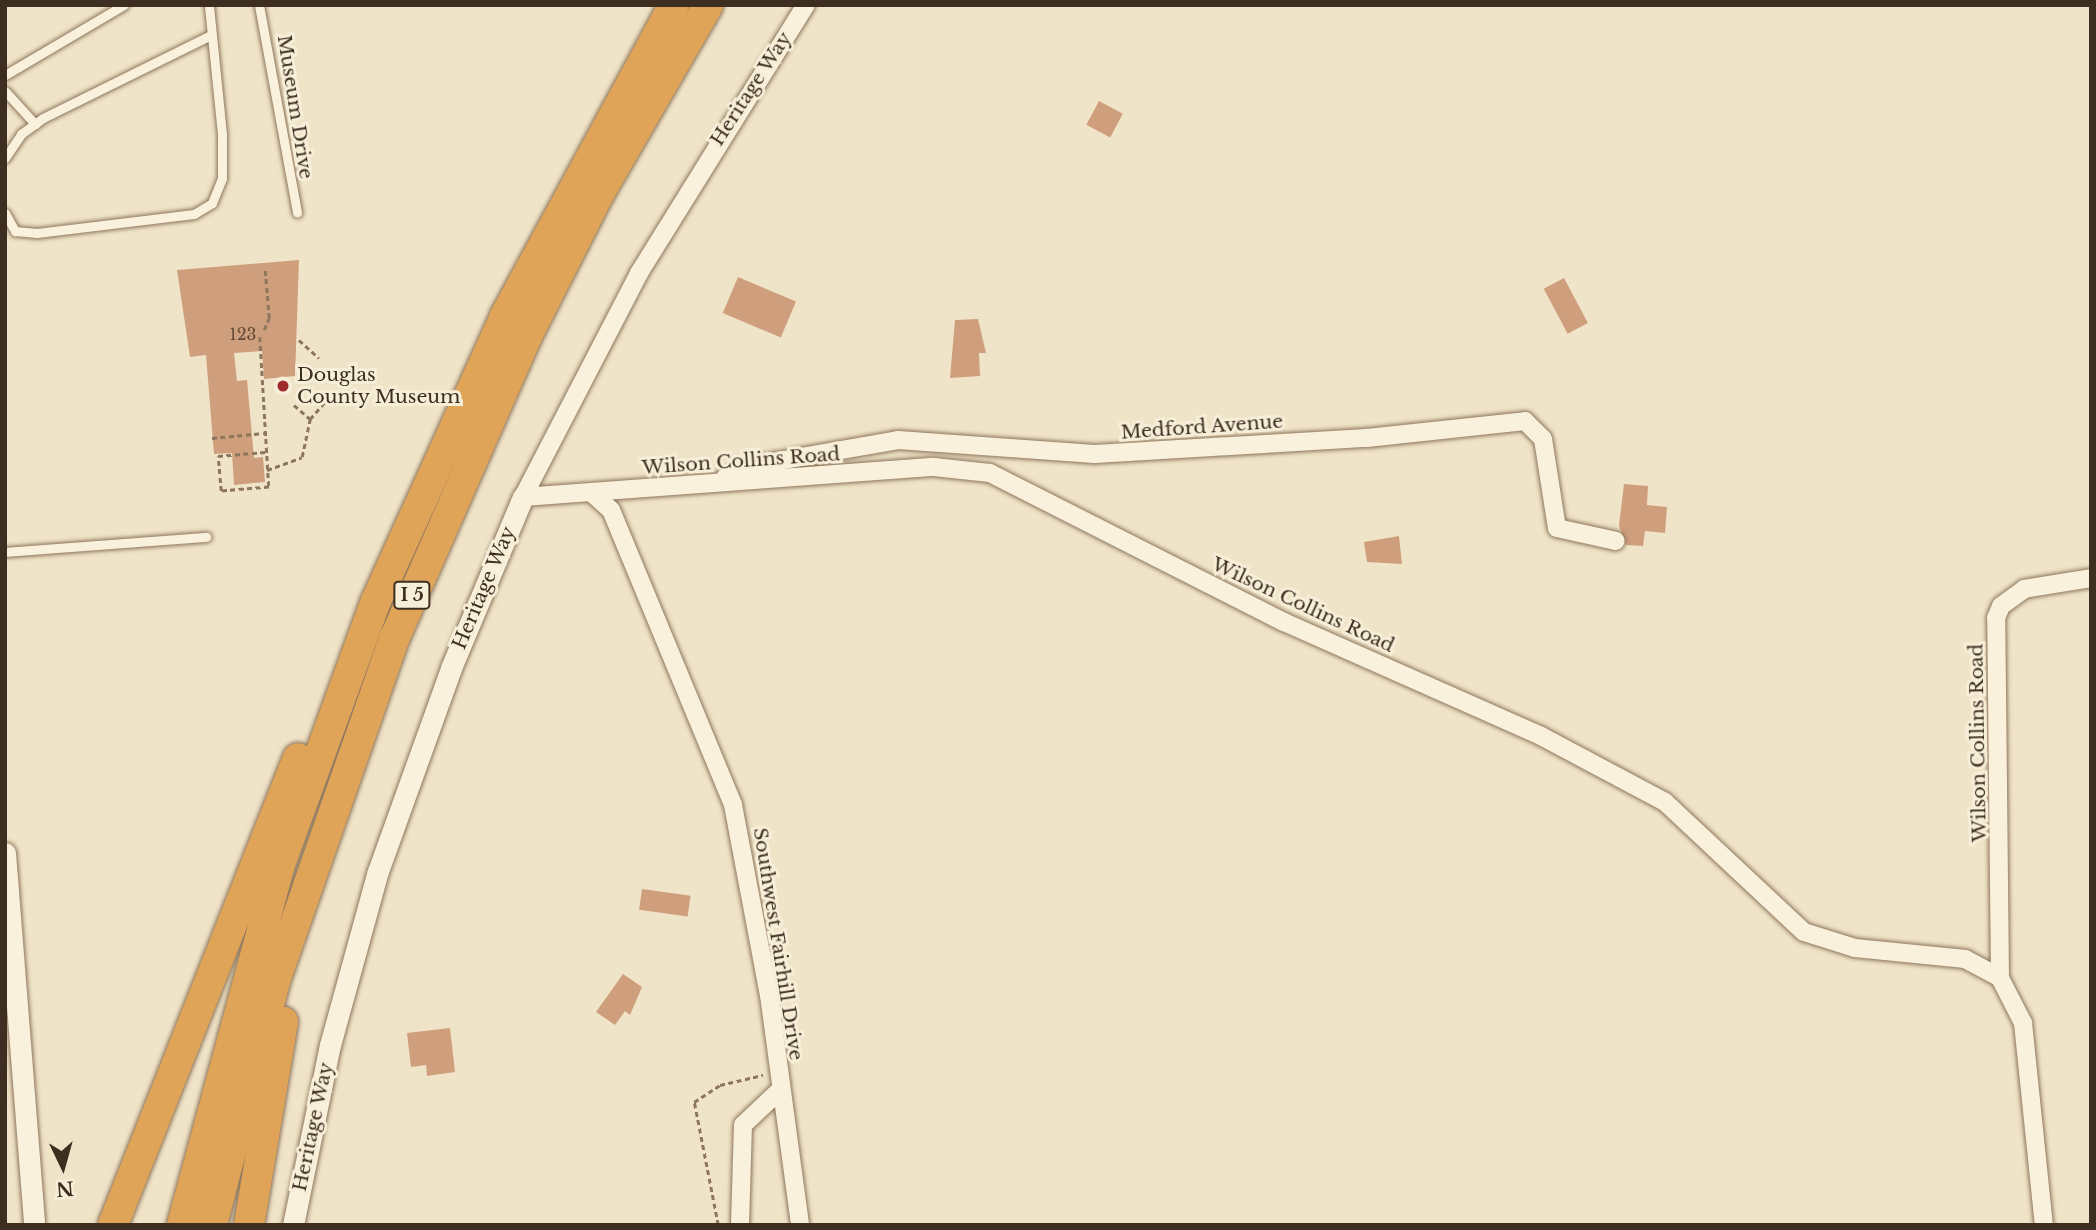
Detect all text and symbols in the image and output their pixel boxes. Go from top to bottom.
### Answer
street label: Heritage Way [706,28,796,150]
street label: Museum Drive [272,33,318,181]
house number: 123 [230,324,256,344]
place label: Douglas County Museum [297,364,461,408]
marker: Douglas County Museum [275,378,291,394]
street label: Medford Avenue [1120,410,1284,444]
street label: Wilson Collins Road [641,443,841,479]
street label: Heritage Way [448,523,520,653]
street label: Wilson Collins Road [1208,553,1398,657]
road number: I 5 [393,580,431,610]
street label: Wilson Collins Road [1965,643,1991,843]
street label: Southwest Fairhill Drive [748,826,808,1062]
street label: Heritage Way [288,1060,338,1194]
north arrow [28,1132,98,1202]
text: N [55,1176,75,1201]

